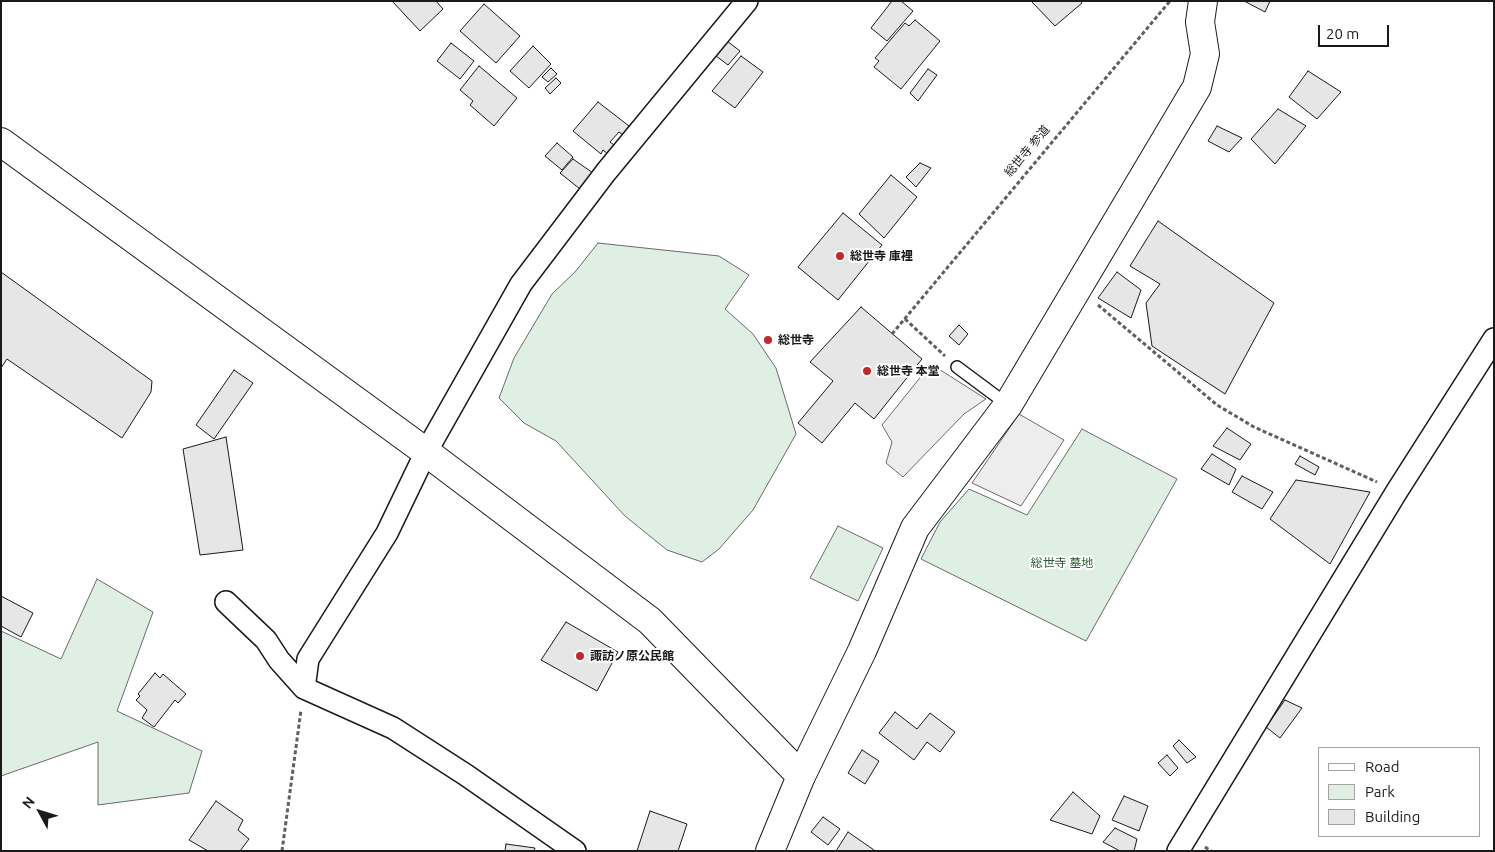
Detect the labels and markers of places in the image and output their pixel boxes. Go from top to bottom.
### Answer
place label: 総世寺 庫裡 [850,249,913,263]
marker: 総世寺 庫裡 [834,250,846,262]
place label: 総世寺 [778,333,814,347]
marker: 総世寺 [762,334,774,346]
place label: 総世寺 本堂 [877,364,940,378]
marker: 総世寺 本堂 [861,365,873,377]
place label: 諏訪ノ原公民館 [590,649,674,663]
marker: 諏訪ノ原公民館 [574,650,586,662]

